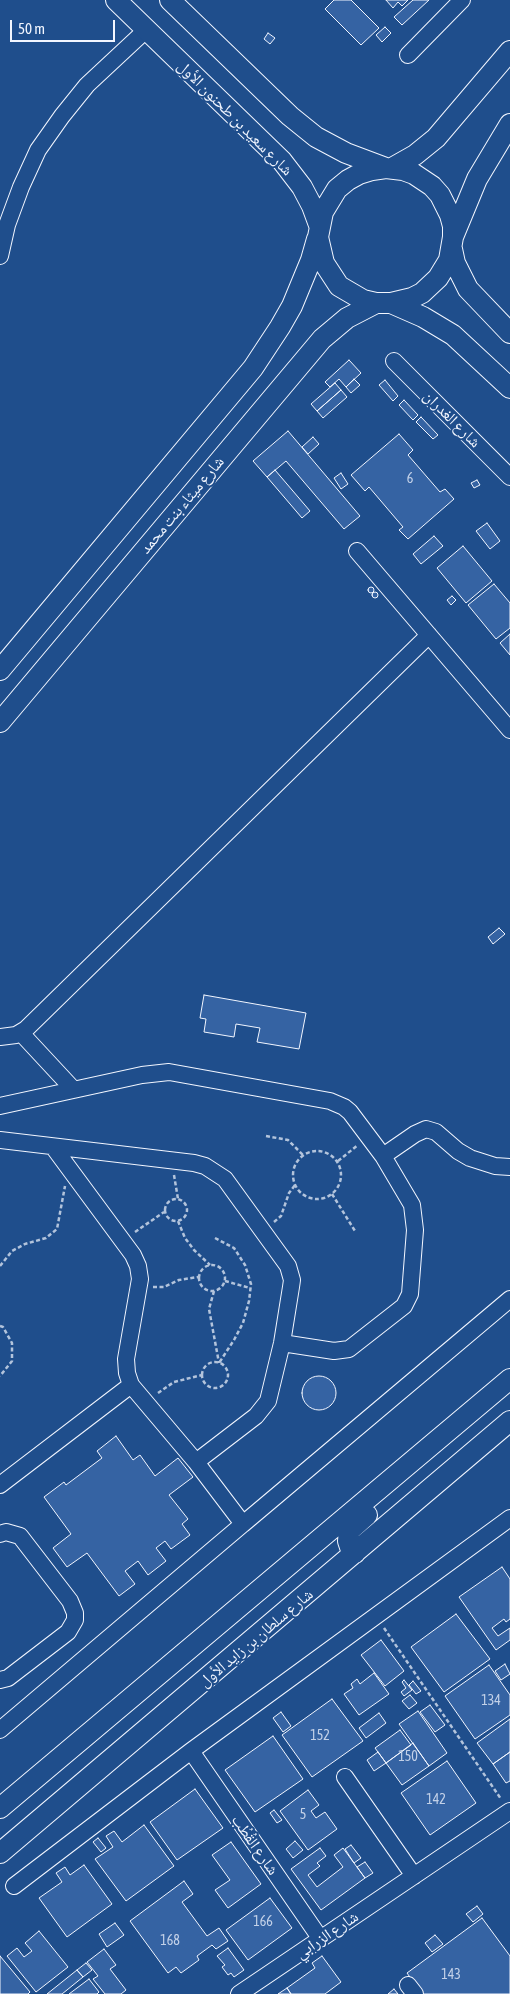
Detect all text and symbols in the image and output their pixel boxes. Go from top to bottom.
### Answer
scale bar [12,10,118,42]
text: 50 m [18,20,45,37]
street label: شارع سعيد بن طحنون الأول [173,56,297,180]
street label: شارع الغدران [419,386,485,452]
street label: شارع ميثاء بنت محمد [136,452,228,558]
house number: 6 [407,471,413,487]
street label: شارع سلطان بن زايد الأول [195,1585,317,1691]
house number: 134 [481,1693,501,1709]
house number: 152 [310,1728,330,1744]
house number: 150 [398,1749,418,1765]
house number: 142 [426,1792,446,1808]
house number: 5 [300,1807,306,1823]
street label: شارع القُطُب [227,1811,283,1879]
street label: شارع الزرابي [292,1907,362,1963]
house number: 166 [253,1914,273,1930]
house number: 168 [160,1933,180,1949]
house number: 143 [441,1967,461,1983]

